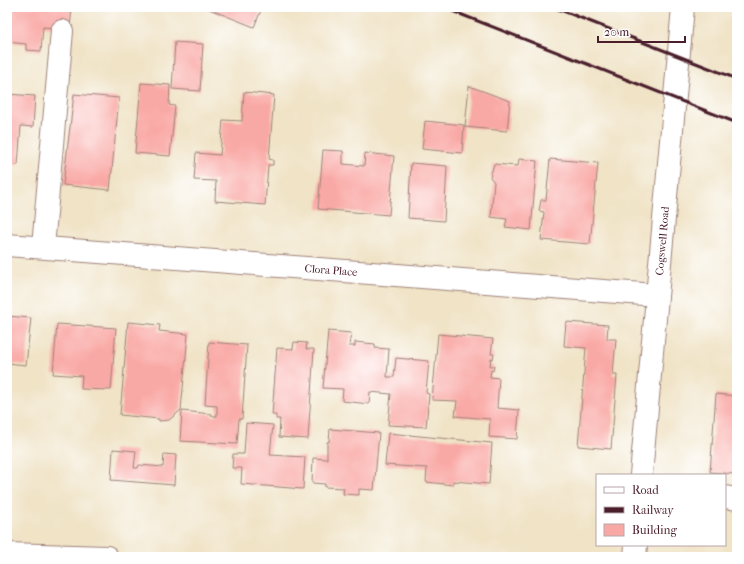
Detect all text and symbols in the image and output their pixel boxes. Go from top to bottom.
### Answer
scale bar [598,18,685,44]
text: 20 m [604,25,629,39]
street label: Cogswell Road [652,205,672,276]
street label: Clora Place [304,261,359,279]
legend [596,474,726,546]
text: Road [632,483,659,497]
text: Railway [632,503,674,517]
text: Building [632,523,677,537]

